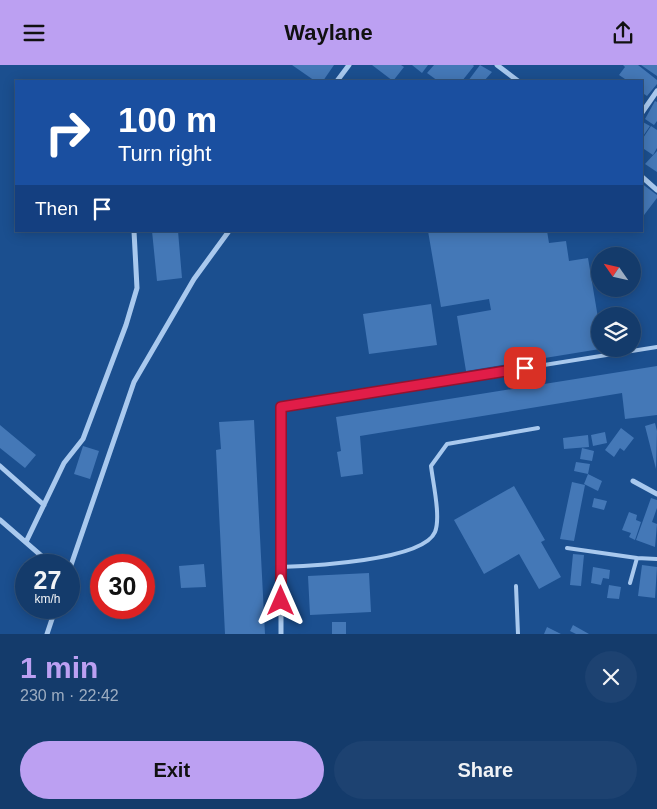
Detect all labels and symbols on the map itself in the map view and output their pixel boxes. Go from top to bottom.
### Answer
north arrow [591,247,641,297]
pin [504,347,546,389]
speed limit sign: 30 [90,554,155,619]
position arrow [254,574,306,626]

